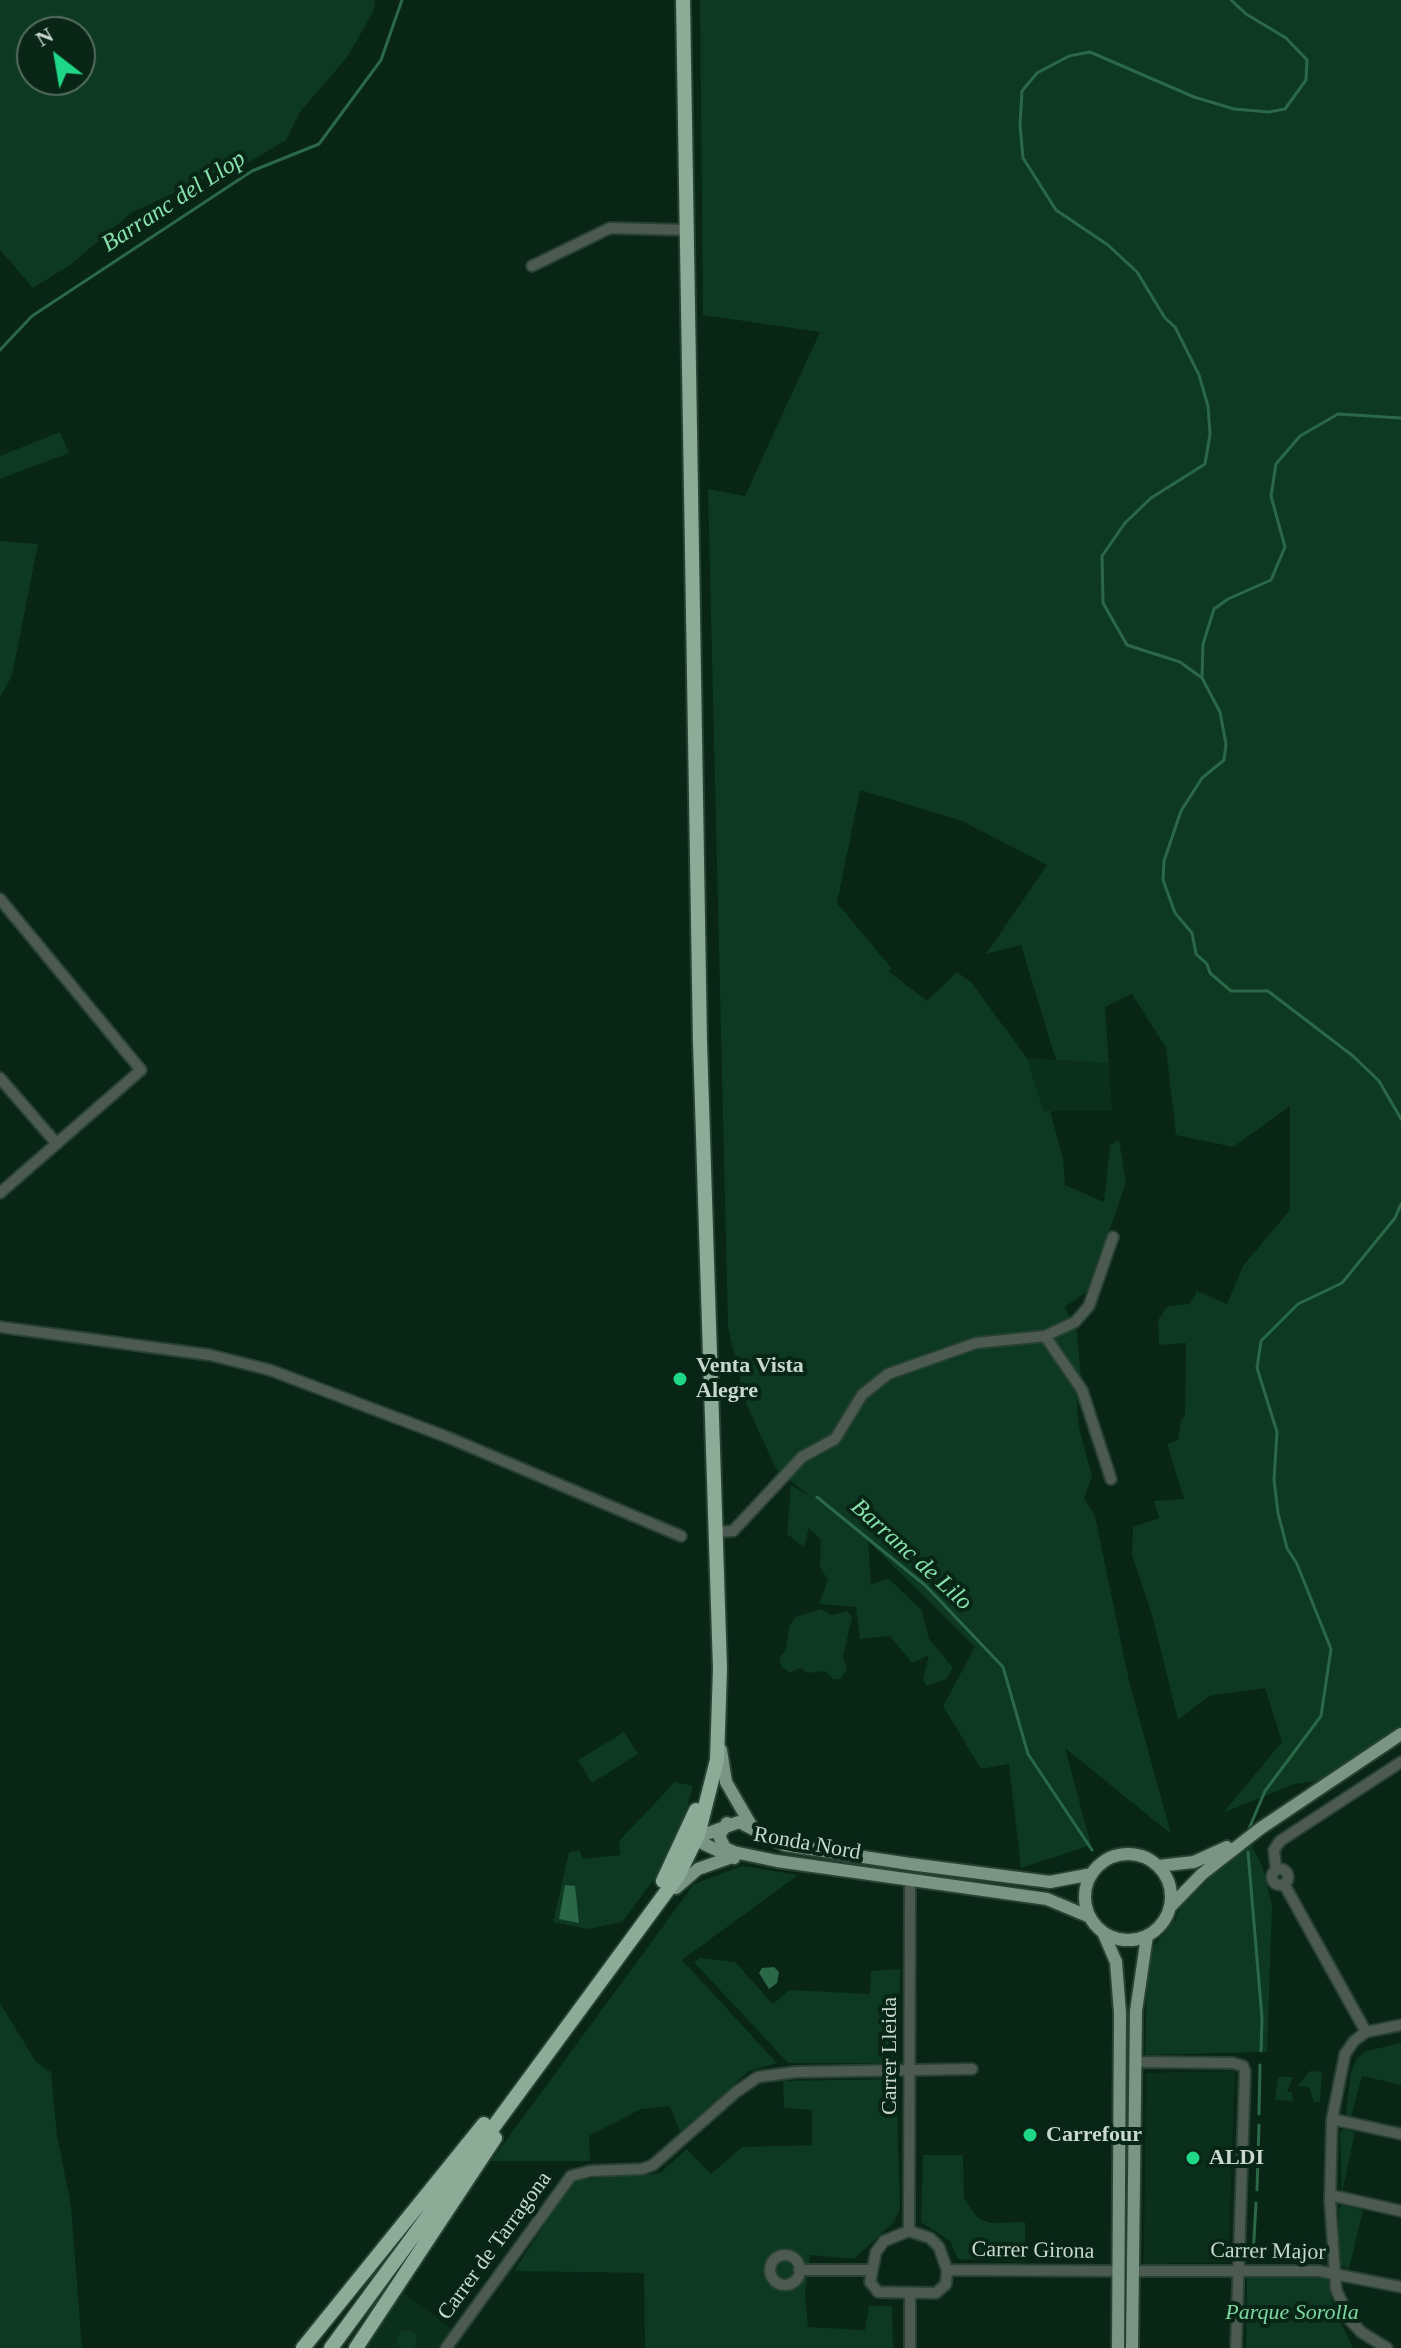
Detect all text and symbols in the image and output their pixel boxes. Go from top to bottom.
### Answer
north arrow [16,16,96,96]
text: N [31,22,58,52]
water label: Barranc del Llop [97,145,251,259]
place label: Venta Vista Alegre [696,1353,804,1404]
marker: Venta Vista Alegre [671,1370,689,1388]
water label: Barranc de Lilo [844,1493,978,1617]
street label: Ronda Nord [751,1822,863,1866]
street label: Carrer Lleida [877,1997,903,2115]
place label: Carrefour [1046,2122,1142,2148]
marker: Carrefour [1021,2126,1039,2144]
place label: ALDI [1209,2145,1264,2171]
marker: ALDI [1184,2149,1202,2167]
street label: Carrer de Tarragona [432,2167,558,2325]
street label: Carrer Girona [971,2237,1095,2265]
street label: Carrer Major [1210,2238,1326,2266]
park label: Parque Sorolla [1225,2300,1359,2326]

